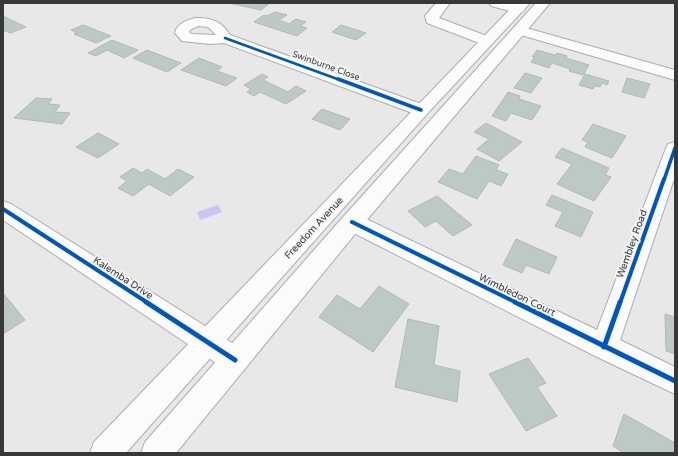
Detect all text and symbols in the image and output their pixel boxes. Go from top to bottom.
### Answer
street label: Swinburne Close [291,49,361,83]
street label: Freedom Avenue [282,194,346,262]
street label: Wembley Road [614,208,650,280]
street label: Kalemba Drive [91,254,155,302]
street label: Wimbledon Court [477,271,557,319]

